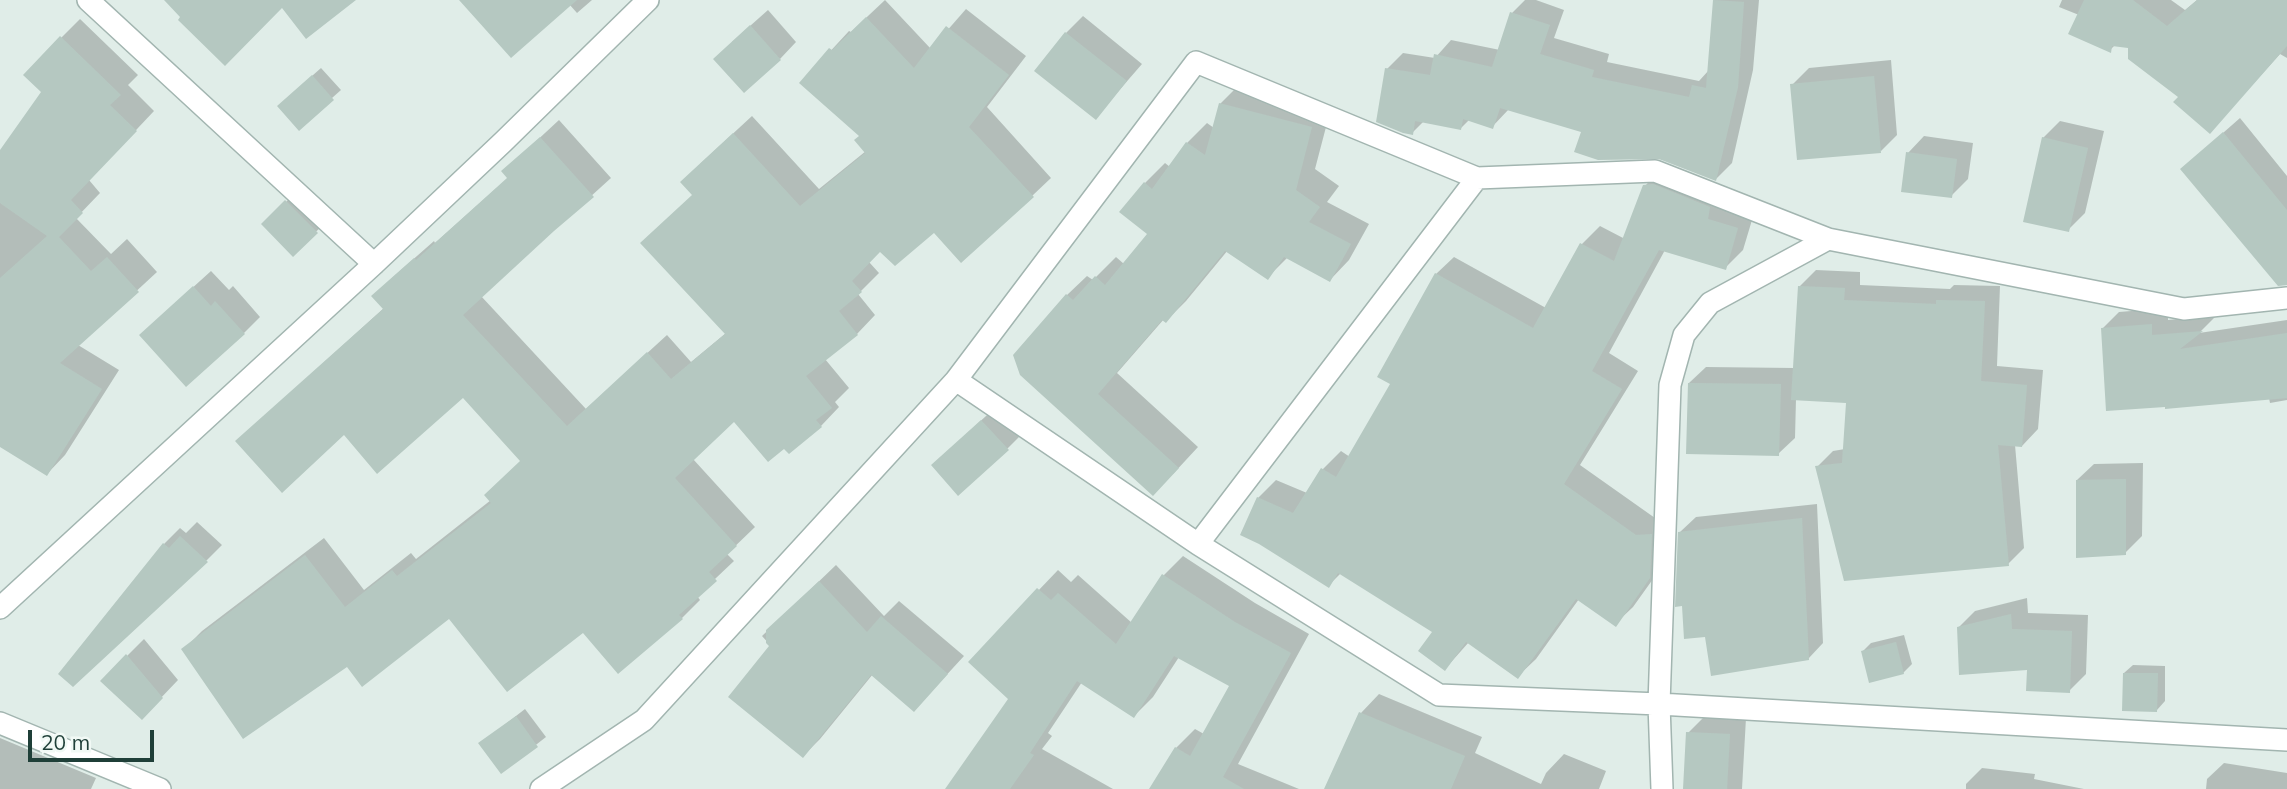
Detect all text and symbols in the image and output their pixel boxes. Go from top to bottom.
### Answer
scale bar [32,716,158,760]
text: 20 m [41,729,90,755]

